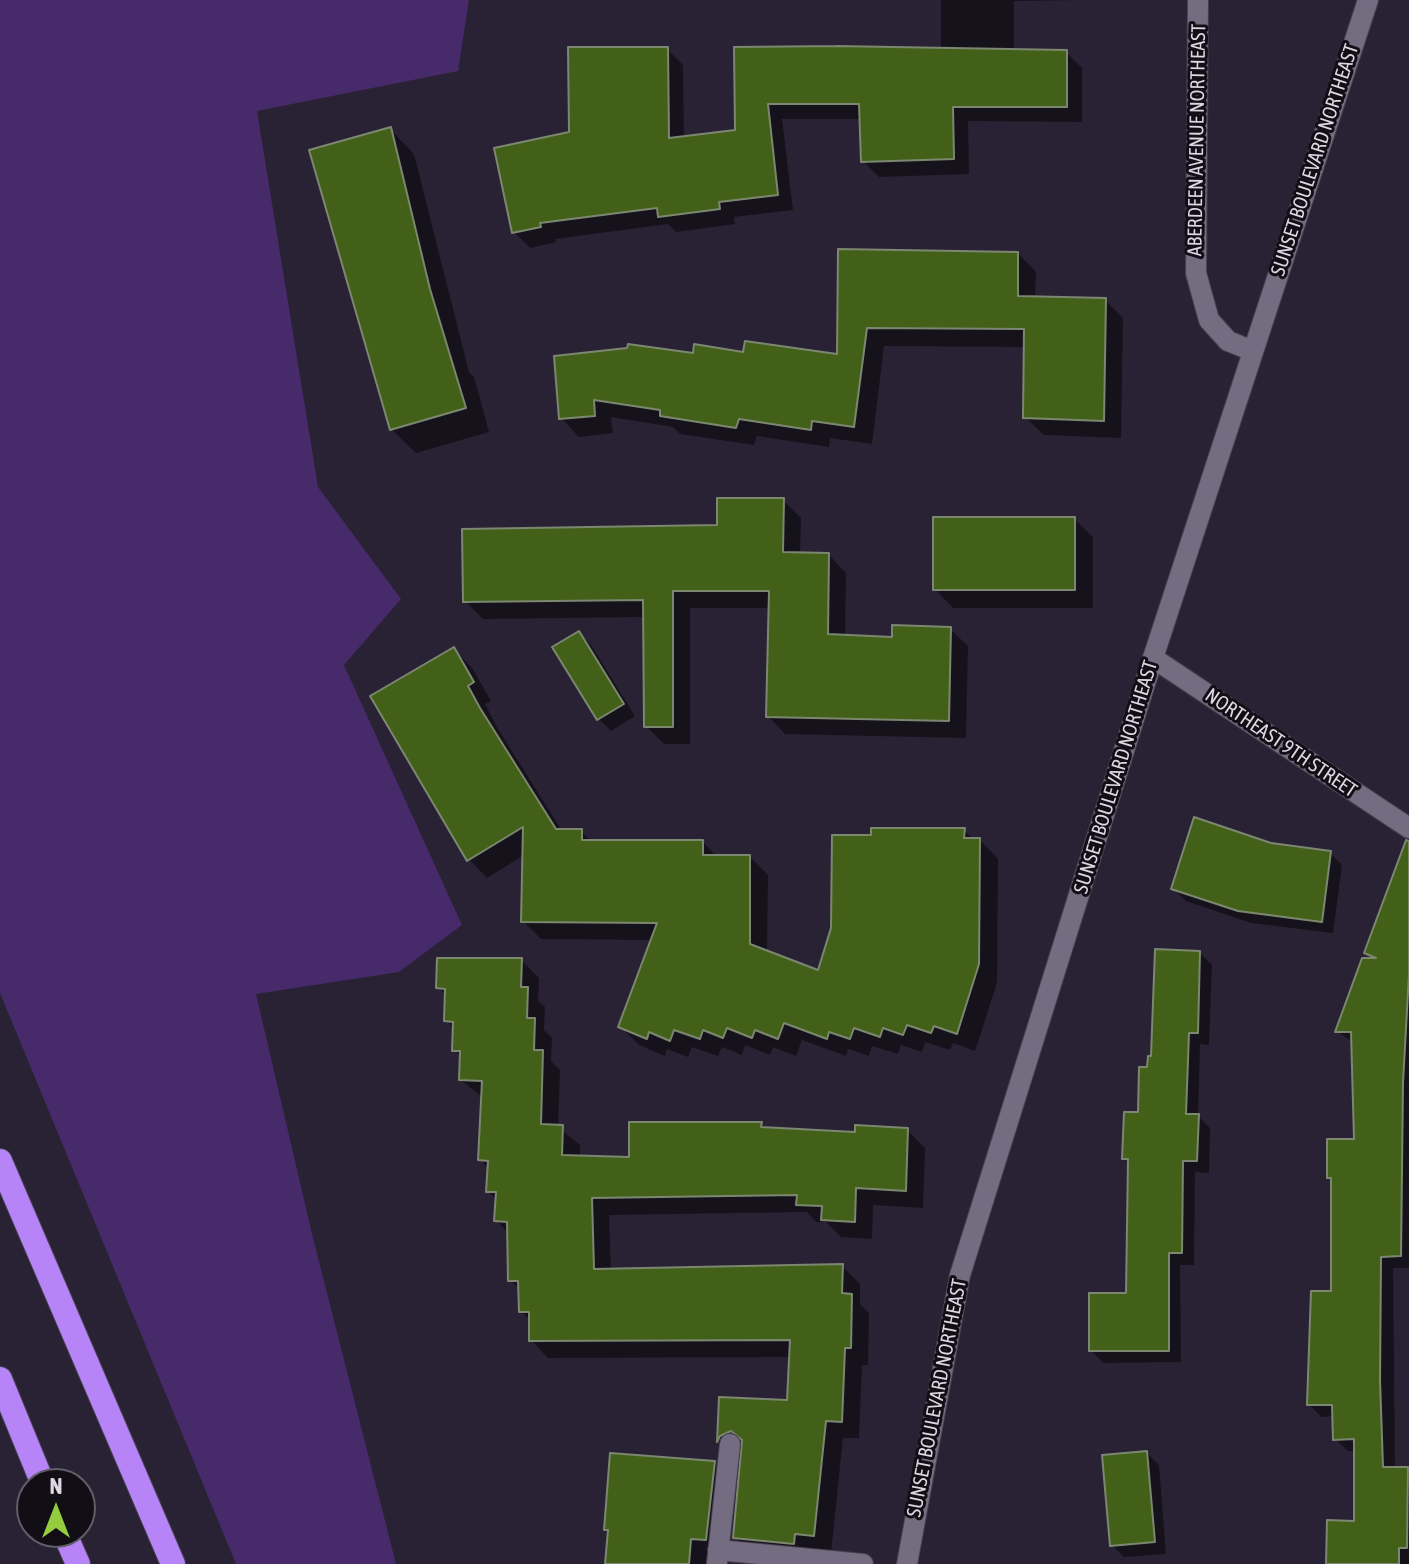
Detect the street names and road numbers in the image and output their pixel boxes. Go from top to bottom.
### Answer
street label: ABERDEEN AVENUE NORTHEAST [1183,24,1211,256]
street label: SUNSET BOULEVARD NORTHEAST [1266,41,1364,279]
street label: SUNSET BOULEVARD NORTHEAST [1069,658,1163,896]
street label: NORTHEAST 9TH STREET [1201,683,1361,803]
street label: SUNSET BOULEVARD NORTHEAST [902,1277,972,1519]

